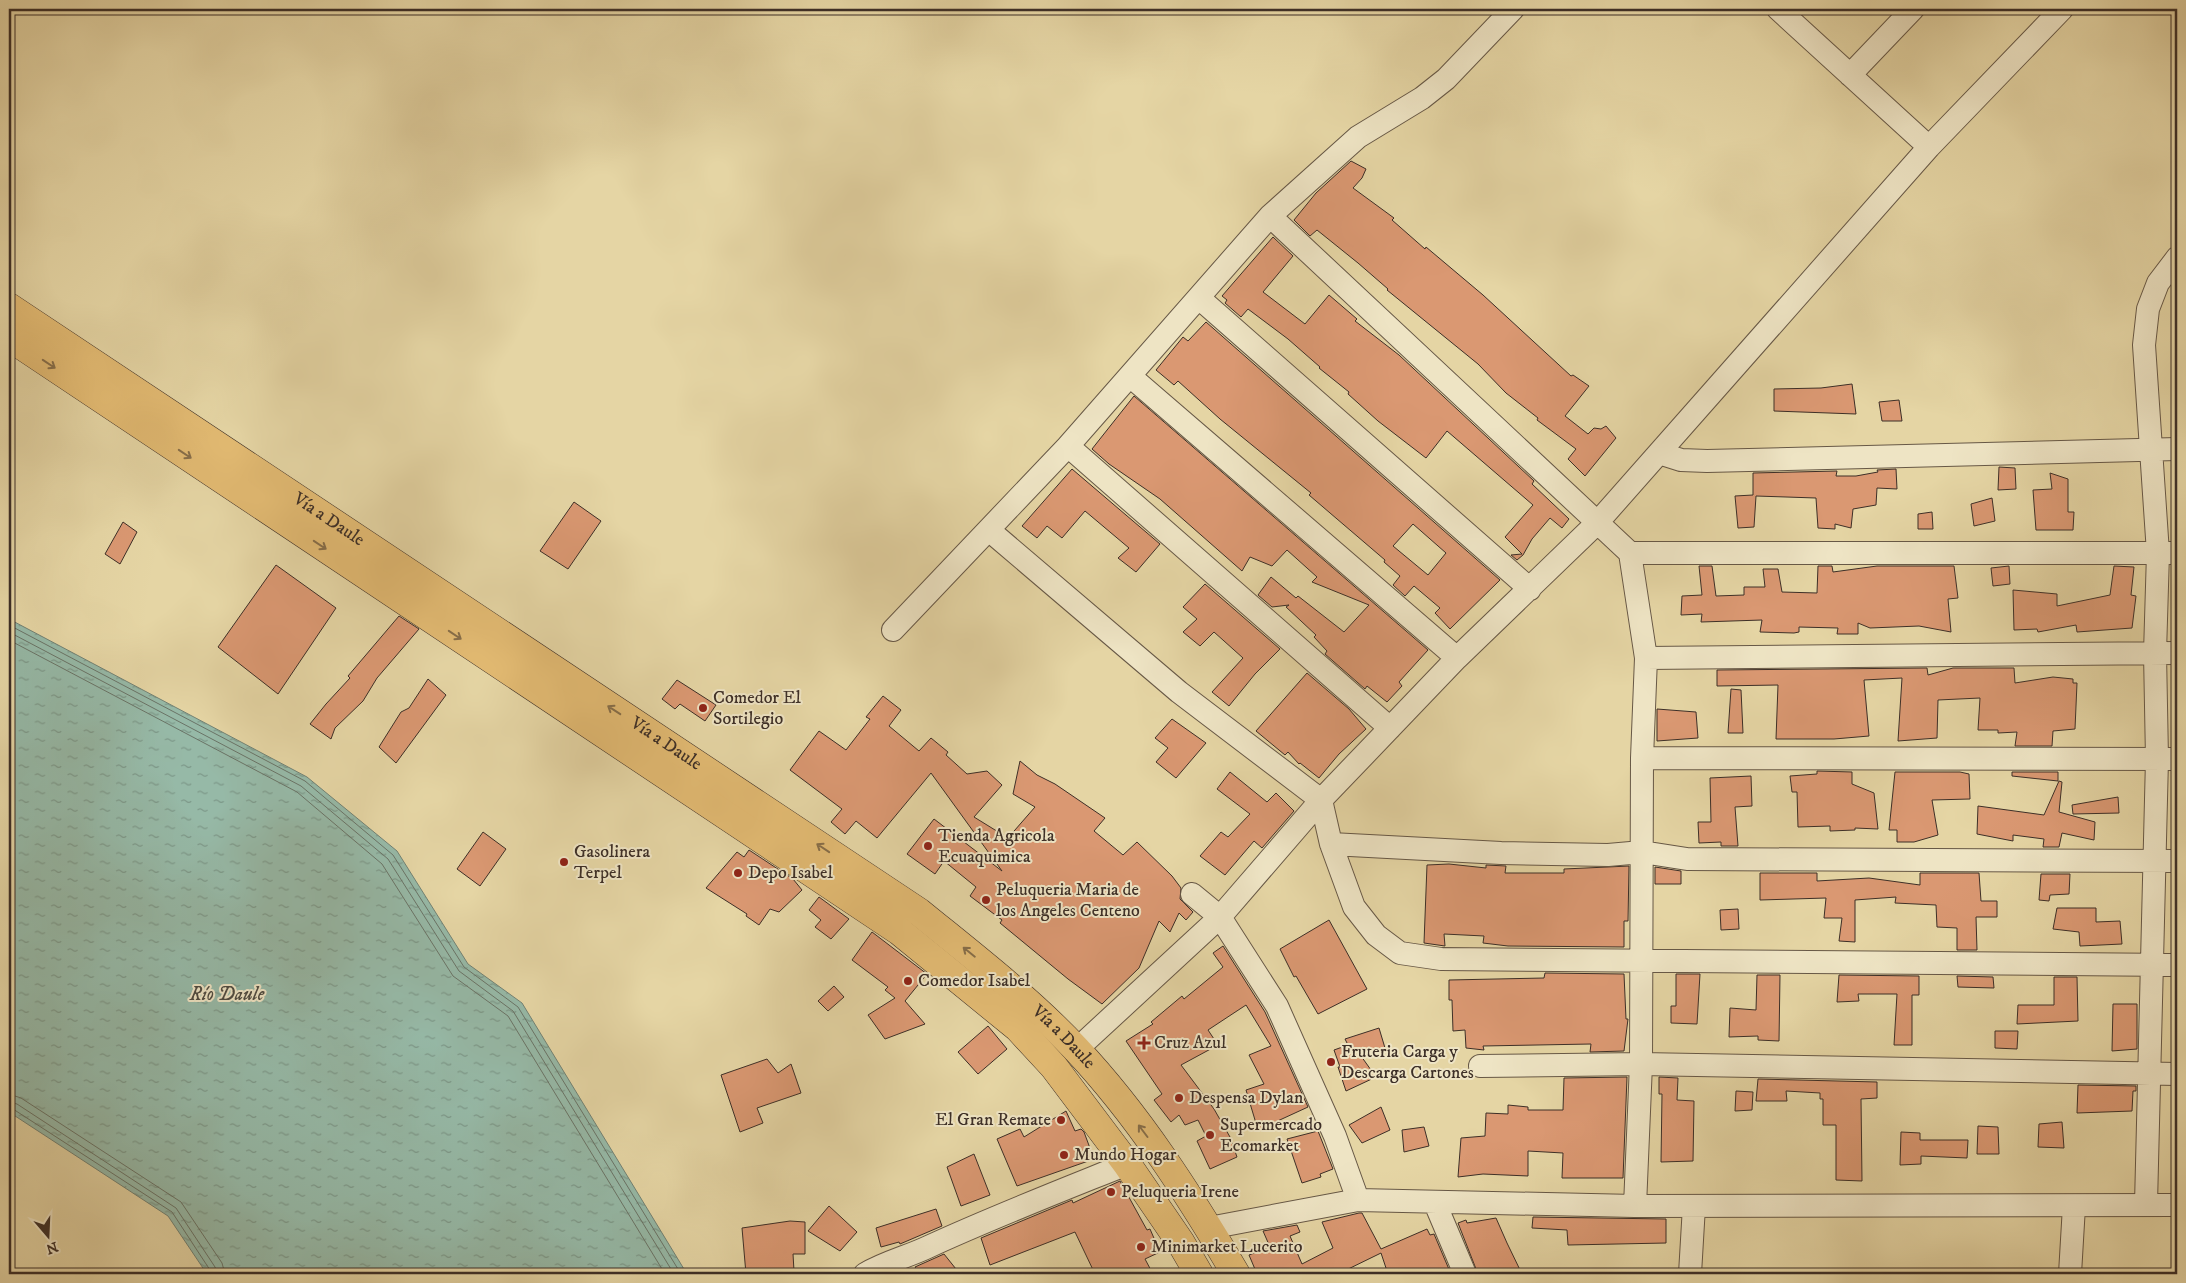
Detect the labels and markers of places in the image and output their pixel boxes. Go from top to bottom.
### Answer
place label: Comedor El Sortilegio [713,687,802,730]
marker: Comedor El Sortilegio [697,702,709,714]
place label: Tienda Agricola Ecuaquimica [938,825,1055,868]
marker: Tienda Agricola Ecuaquimica [922,840,934,852]
place label: Gasolinera Terpel [574,841,650,884]
marker: Gasolinera Terpel [558,856,570,868]
place label: Depo Isabel [748,862,833,884]
marker: Depo Isabel [732,867,744,879]
place label: Peluqueria Maria de los Angeles Centeno [996,879,1140,922]
marker: Peluqueria Maria de los Angeles Centeno [980,894,992,906]
place label: Comedor Isabel [918,970,1031,992]
marker: Comedor Isabel [902,975,914,987]
place label: Cruz Azul [1154,1032,1227,1054]
marker: Cruz Azul [1138,1037,1150,1049]
place label: Fruteria Carga y Descarga Cartones [1341,1041,1474,1084]
marker: Fruteria Carga y Descarga Cartones [1325,1056,1337,1068]
place label: Despensa Dylan [1189,1087,1304,1109]
marker: Despensa Dylan [1173,1092,1185,1104]
place label: El Gran Remate [935,1109,1051,1131]
marker: El Gran Remate [1055,1114,1067,1126]
place label: Supermercado Ecomarket [1220,1114,1322,1157]
marker: Supermercado Ecomarket [1204,1129,1216,1141]
place label: Mundo Hogar [1074,1144,1177,1166]
marker: Mundo Hogar [1058,1149,1070,1161]
place label: Peluqueria Irene [1121,1181,1239,1203]
marker: Peluqueria Irene [1105,1186,1117,1198]
place label: Minimarket Lucerito [1151,1236,1303,1258]
marker: Minimarket Lucerito [1135,1241,1147,1253]

